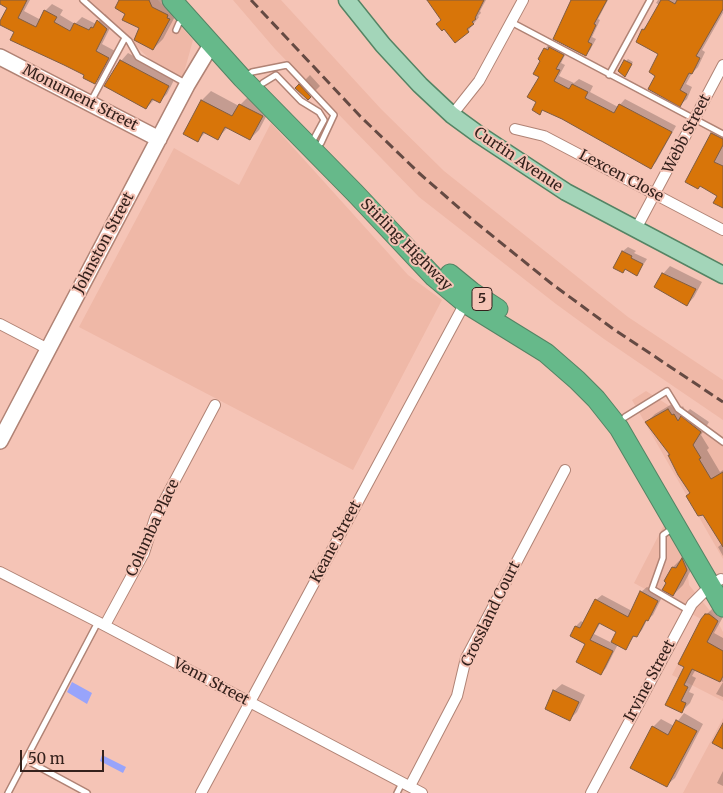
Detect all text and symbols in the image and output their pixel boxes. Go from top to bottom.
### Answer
street label: Monument Street [19,61,141,135]
street label: Webb Street [659,91,715,177]
street label: Curtin Avenue [470,124,566,196]
street label: Lexcen Close [576,146,666,206]
street label: Johnston Street [70,190,138,296]
street label: Stirling Highway [356,195,456,295]
road number: 5 [472,288,492,310]
street label: Columba Place [123,477,183,579]
street label: Keane Street [307,498,365,586]
street label: Crossland Court [458,558,524,670]
street label: Irvine Street [621,637,679,725]
street label: Venn Street [170,655,252,709]
scale bar [22,740,106,772]
text: 50 m [28,749,65,768]

